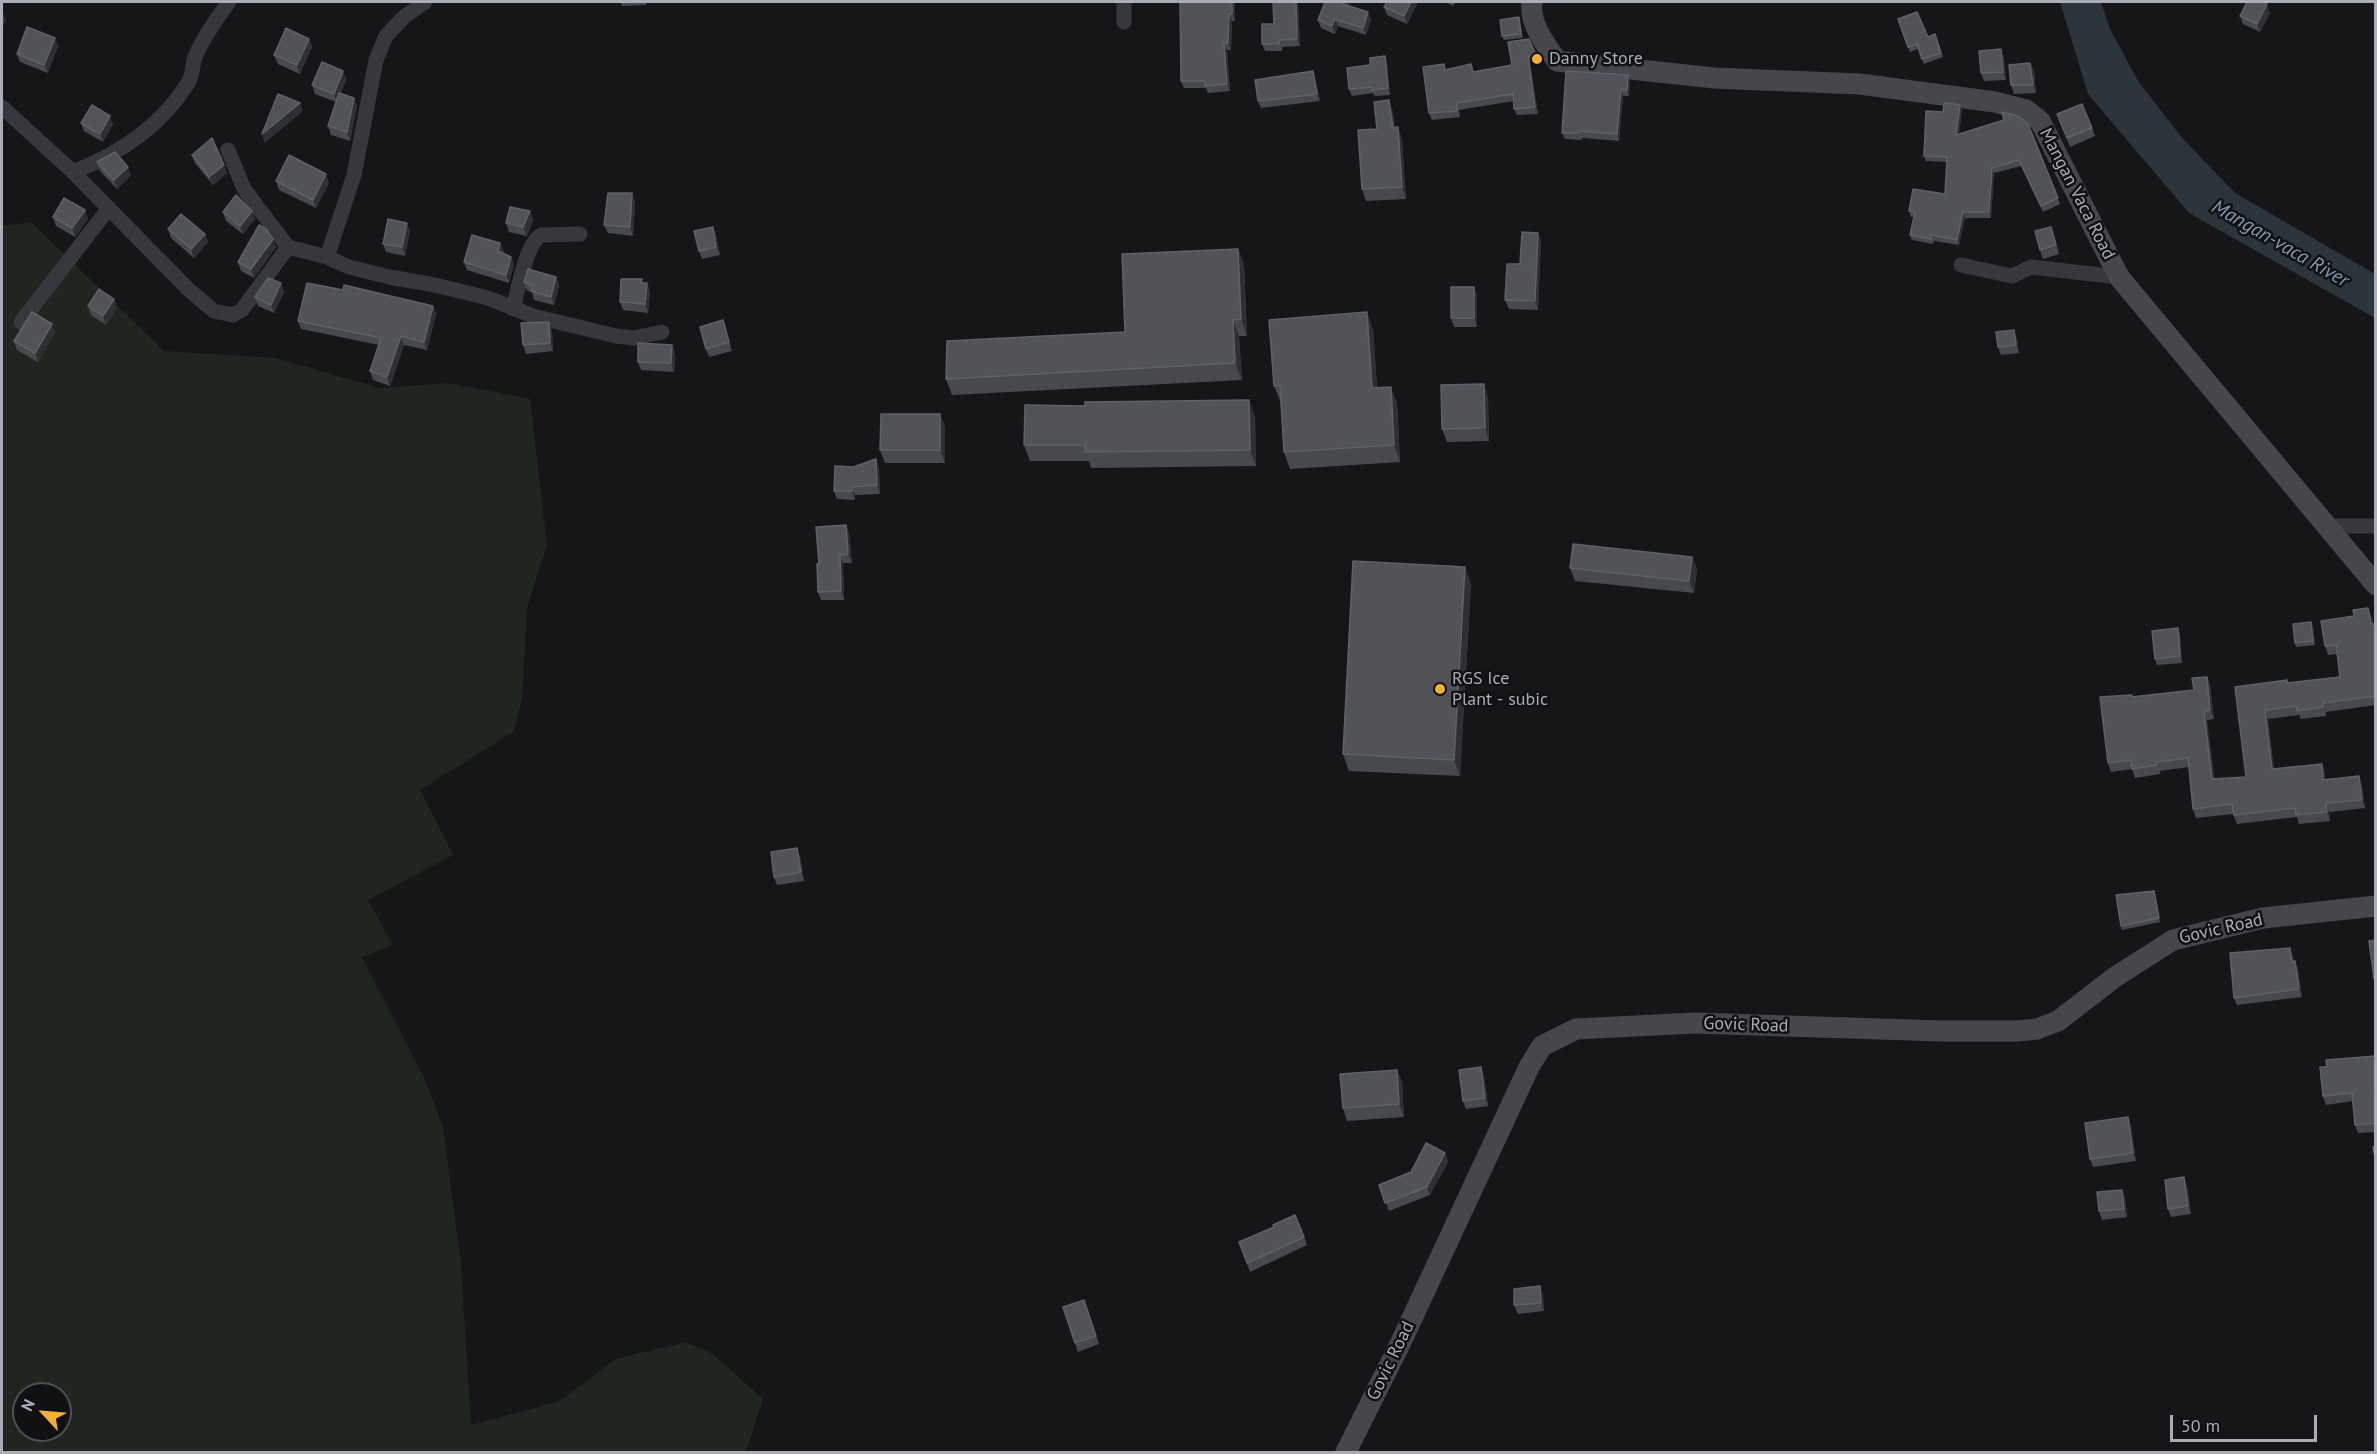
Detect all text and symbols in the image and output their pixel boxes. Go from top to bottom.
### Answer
place label: Danny Store [1549,48,1643,70]
marker: Danny Store [1530,52,1544,66]
street label: Mangan Vaca Road [2035,125,2119,263]
water label: Mangan-vaca River [2207,195,2353,293]
place label: RGS Ice Plant - subic [1452,668,1548,710]
marker: RGS Ice Plant - subic [1433,682,1447,696]
street label: Govic Road [2177,909,2265,949]
street label: Govic Road [1703,1013,1789,1037]
street label: Govic Road [1363,1318,1419,1404]
north arrow [12,1382,72,1442]
text: N [16,1396,39,1414]
scale bar [2173,1403,2320,1441]
text: 50 m [2181,1414,2220,1437]

